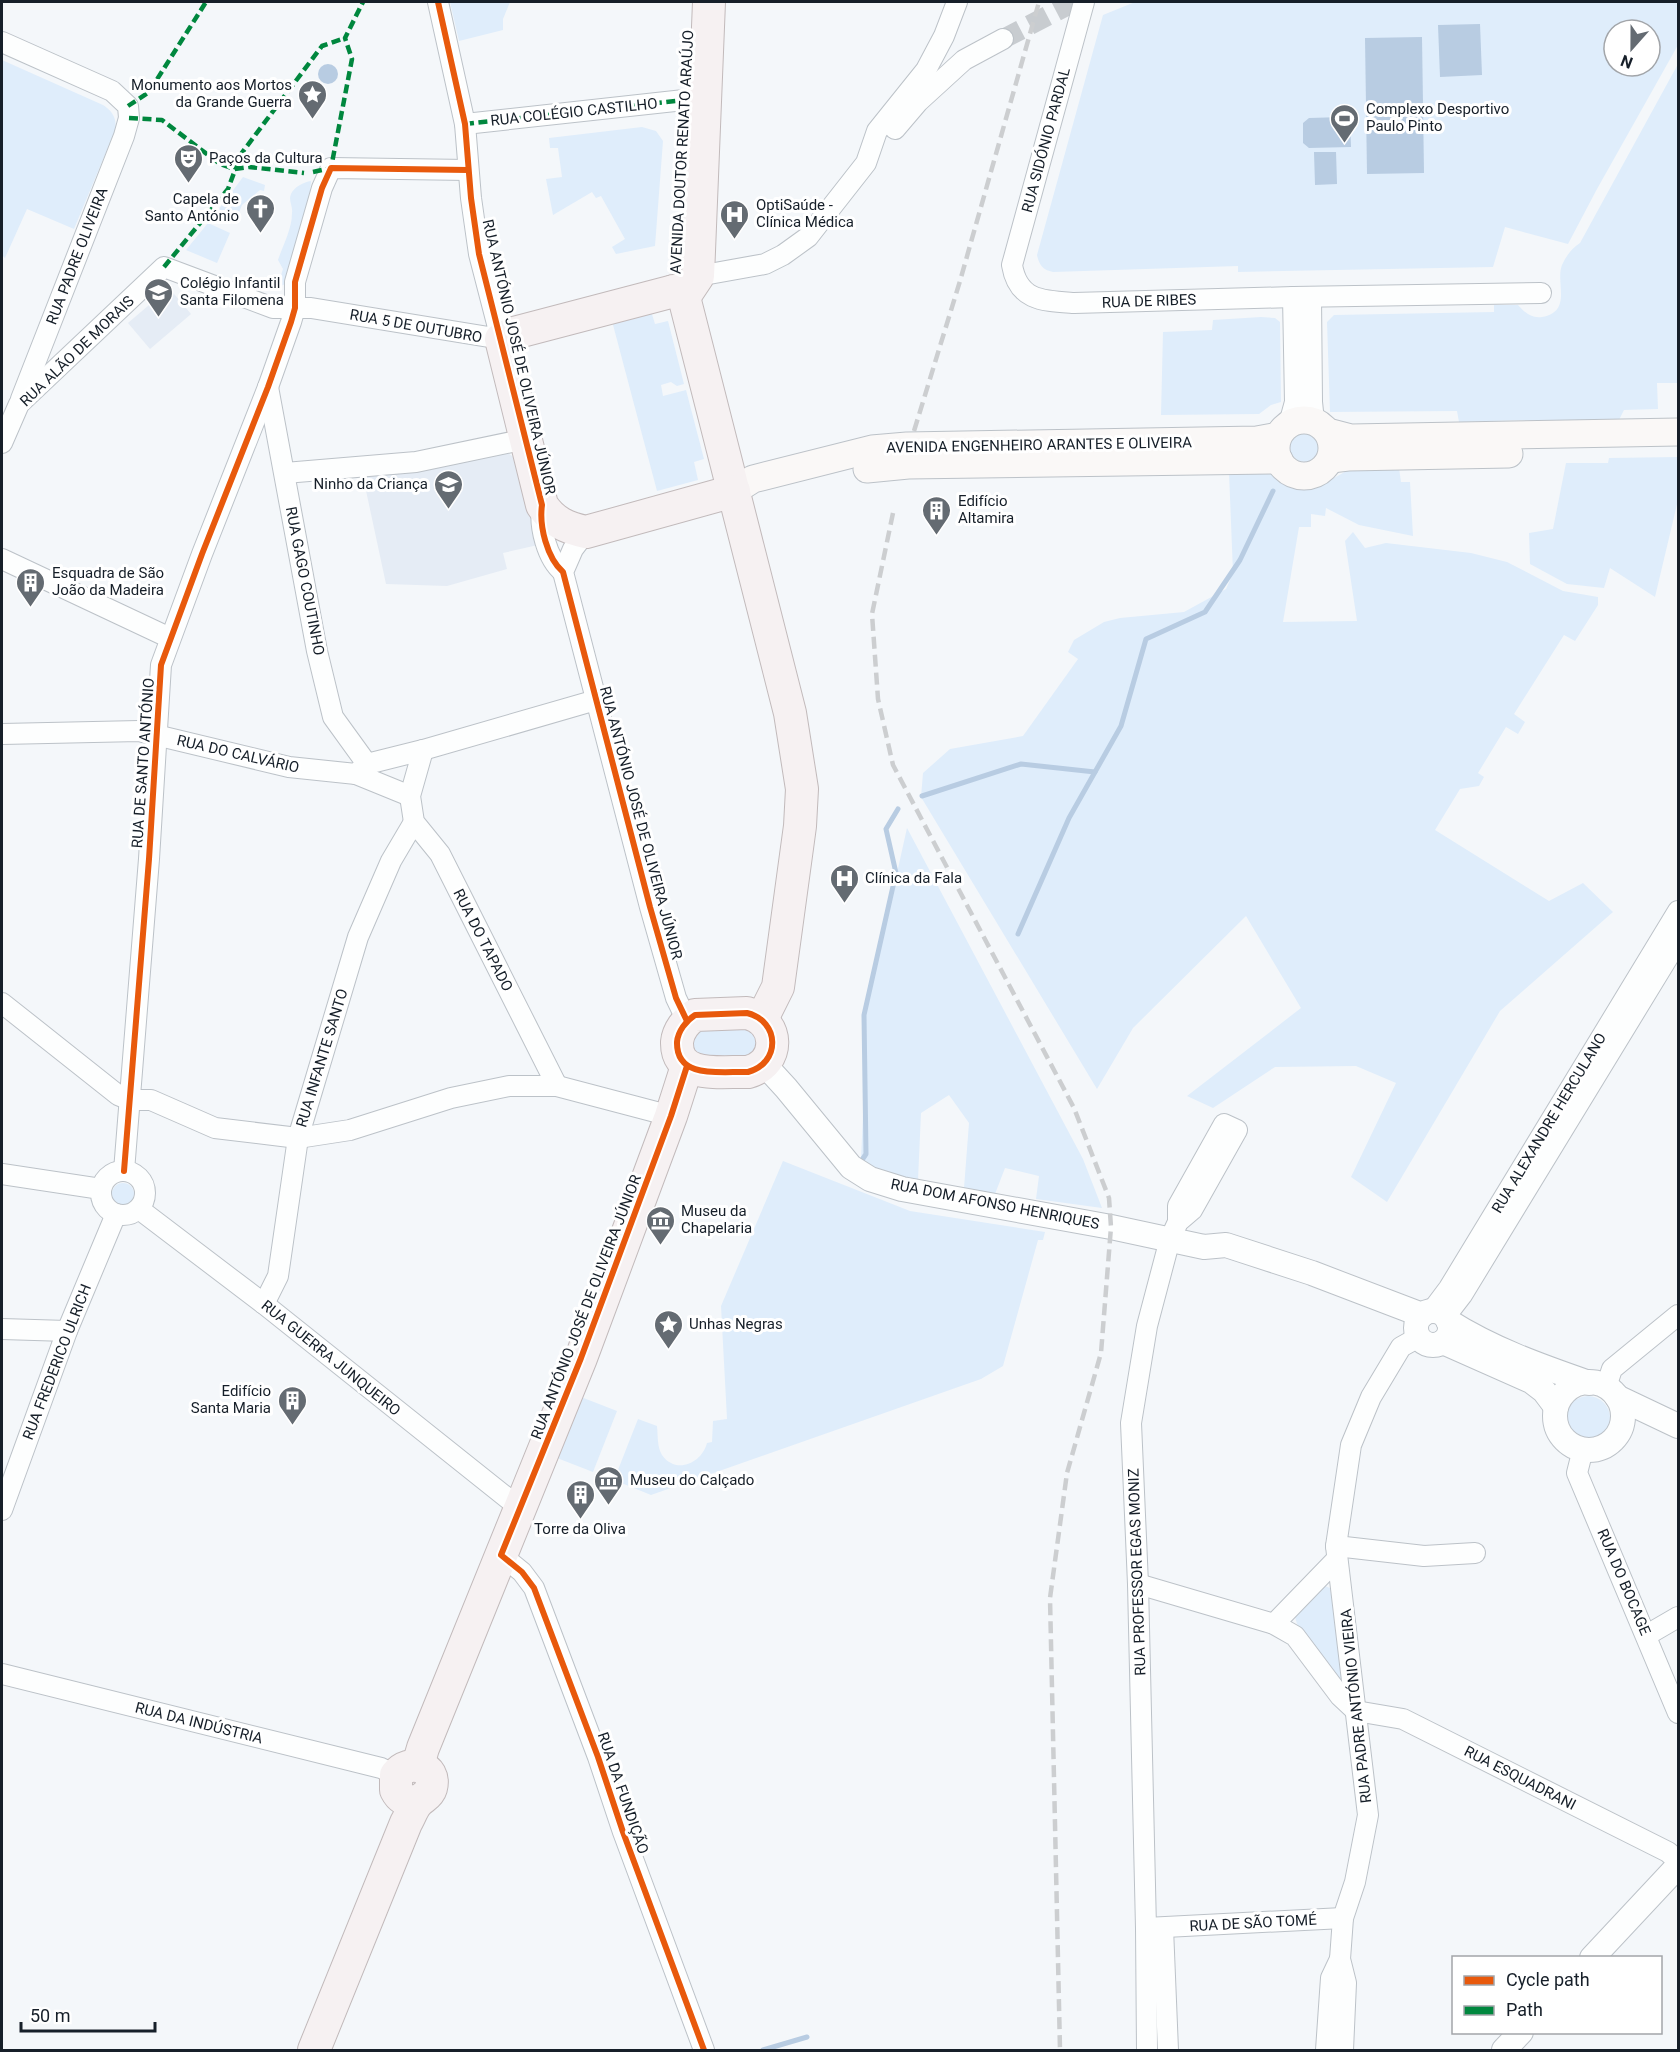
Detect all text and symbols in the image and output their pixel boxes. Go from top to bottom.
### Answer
north arrow [1602,18,1662,78]
street label: AVENIDA DOUTOR RENATO ARAÚJO [667,30,697,274]
text: N [1618,51,1635,72]
street label: RUA SIDÓNIO PARDAL [1018,66,1074,214]
place label: Monumento aos Mortos da Grande Guerra [131,76,292,111]
place icon: Monumento aos Mortos da Grande Guerra [297,78,329,120]
street label: RUA COLÉGIO CASTILHO [490,94,658,130]
place label: Complexo Desportivo Paulo Pinto [1366,100,1509,135]
sports icon: Complexo Desportivo Paulo Pinto [1329,102,1361,144]
theatre icon: Paços da Cultura [172,142,204,184]
place label: Paços da Cultura [209,149,323,167]
street label: RUA PADRE OLIVEIRA [43,185,112,327]
place label: Capela de Santo António [145,190,239,225]
church icon: Capela de Santo António [244,192,276,234]
place label: OptiSaúde - Clínica Médica [756,196,854,231]
hospital icon: OptiSaúde - Clínica Médica [719,198,751,240]
street label: RUA ANTÓNIO JOSÉ DE OLIVEIRA JÚNIOR [479,218,559,496]
place label: Colégio Infantil Santa Filomena [180,274,284,309]
school or university icon: Colégio Infantil Santa Filomena [143,276,175,318]
street label: RUA DE RIBES [1101,290,1197,312]
street label: RUA ALÃO DE MORAIS [16,292,138,410]
street label: RUA 5 DE OUTUBRO [348,305,484,347]
street label: AVENIDA ENGENHEIRO ARANTES E OLIVEIRA [886,433,1192,457]
school or university icon: Ninho da Criança [433,468,465,510]
place label: Ninho da Criança [314,475,428,493]
place label: Edifício Altamira [958,492,1014,527]
building icon: Edifício Altamira [921,494,953,536]
street label: RUA GAGO COUTINHO [282,505,328,657]
place label: Esquadra de São João da Madeira [52,564,164,599]
building icon: Esquadra de São João da Madeira [15,566,47,608]
street label: RUA DE SANTO ANTÓNIO [128,677,158,849]
street label: RUA ANTÓNIO JOSÉ DE OLIVEIRA JÚNIOR [596,684,686,962]
street label: RUA DO CALVÁRIO [175,731,301,777]
hospital icon: Clínica da Fala [828,862,860,904]
place label: Clínica da Fala [865,869,962,887]
street label: RUA DO TAPADO [449,886,517,994]
street label: RUA INFANTE SANTO [292,987,352,1129]
street label: RUA ALEXANDRE HERCULANO [1488,1030,1610,1216]
street label: RUA ANTÓNIO JOSÉ DE OLIVEIRA JÚNIOR [527,1172,645,1442]
street label: RUA DOM AFONSO HENRIQUES [889,1175,1101,1233]
place label: Museu da Chapelaria [681,1202,752,1237]
museum icon: Museu da Chapelaria [644,1204,676,1246]
street label: RUA FREDERICO ULRICH [19,1282,95,1442]
street label: RUA GUERRA JUNQUEIRO [258,1296,404,1420]
place icon: Unhas Negras [652,1308,684,1350]
place label: Unhas Negras [689,1315,783,1333]
place label: Edifício Santa Maria [191,1382,271,1417]
building icon: Edifício Santa Maria [276,1384,308,1426]
museum icon: Museu do Calçado [593,1464,625,1506]
street label: RUA PROFESSOR EGAS MONIZ [1124,1468,1150,1676]
place label: Museu do Calçado [630,1471,754,1489]
building icon: Torre da Oliva [564,1478,596,1520]
place label: Torre da Oliva [534,1520,626,1538]
street label: RUA DO BOCAGE [1593,1526,1655,1638]
street label: RUA PADRE ANTÓNIO VIEIRA [1337,1608,1375,1804]
street label: RUA DA INDÚSTRIA [133,1698,265,1748]
street label: RUA DA FUNDIÇÃO [594,1730,652,1856]
street label: RUA ESQUADRANI [1461,1742,1579,1814]
street label: RUA DE SÃO TOMÉ [1189,1911,1318,1935]
legend [1452,1956,1662,2034]
text: Cycle path [1506,1969,1590,1990]
scale bar [21,1995,154,2033]
text: Path [1506,1999,1543,2020]
text: 50 m [30,2005,70,2026]

